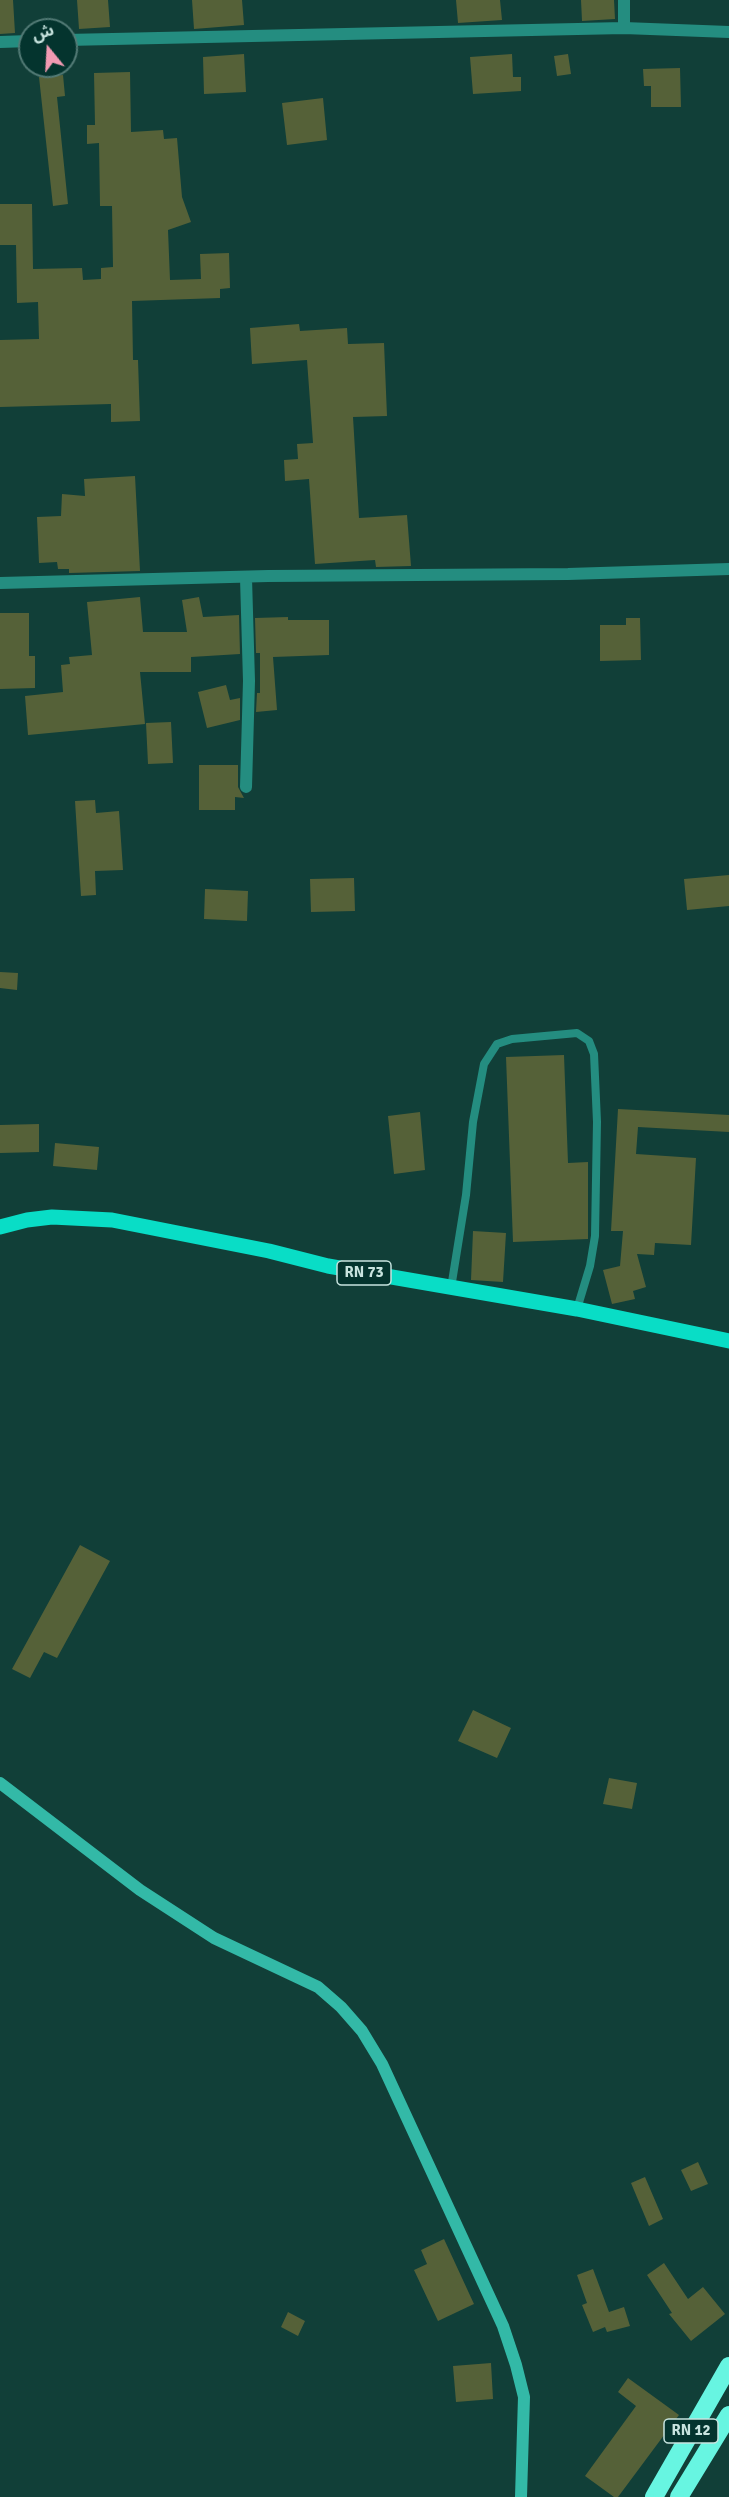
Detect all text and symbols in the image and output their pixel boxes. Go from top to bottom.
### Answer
north arrow [18,18,78,78]
text: ش [30,20,57,46]
road number: RN 73 [337,1261,391,1285]
road number: RN 12 [664,2419,718,2443]

